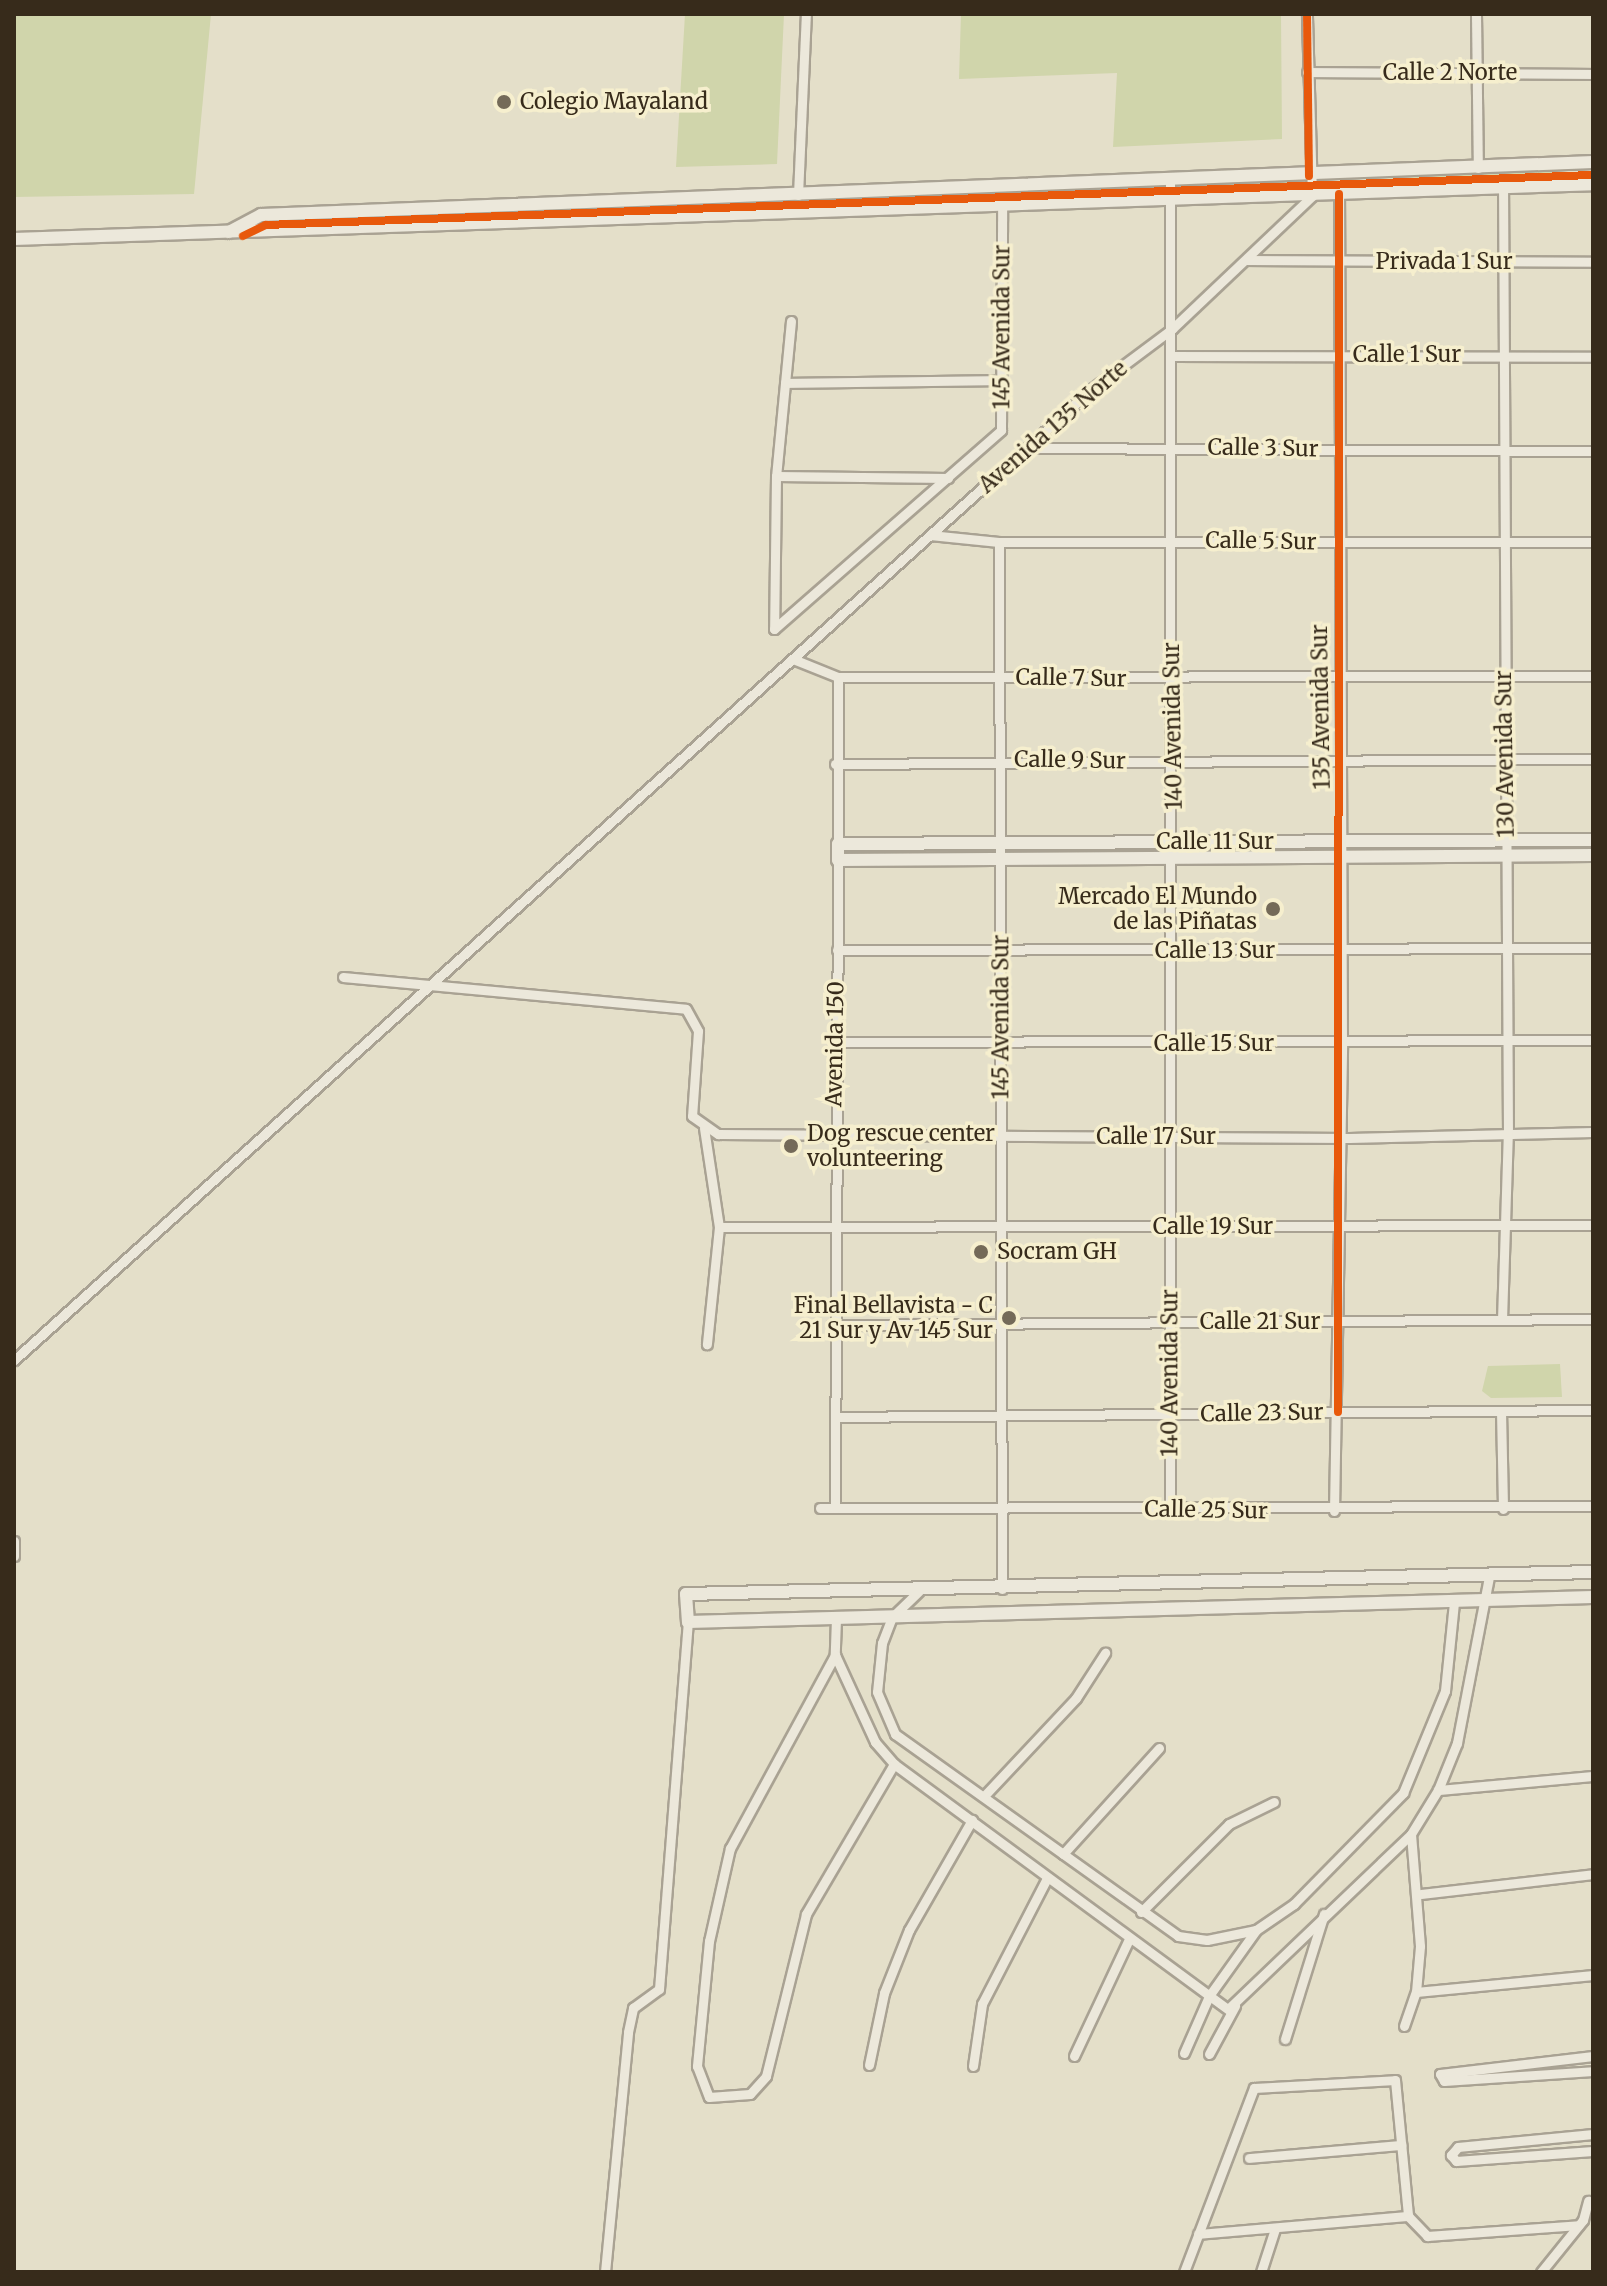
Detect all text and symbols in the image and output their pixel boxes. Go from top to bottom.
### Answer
street label: Calle 2 Norte [1383,60,1517,86]
place label: Colegio Mayaland [520,89,708,115]
marker: Colegio Mayaland [495,93,513,111]
street label: 145 Avenida Sur [989,245,1015,409]
street label: Privada 1 Sur [1375,249,1513,275]
street label: Calle 1 Sur [1353,342,1461,368]
street label: Avenida 135 Norte [973,355,1133,499]
street label: Calle 3 Sur [1207,434,1319,462]
street label: Calle 5 Sur [1205,527,1317,555]
street label: 135 Avenida Sur [1306,624,1336,790]
street label: 140 Avenida Sur [1158,642,1188,810]
street label: Calle 7 Sur [1015,664,1127,692]
street label: 130 Avenida Sur [1490,670,1520,838]
street label: Calle 9 Sur [1014,746,1126,774]
street label: Calle 11 Sur [1156,829,1274,855]
place label: Mercado El Mundo de las Piñatas [1058,883,1257,934]
marker: Mercado El Mundo de las Piñatas [1264,900,1282,918]
street label: 145 Avenida Sur [988,935,1014,1099]
street label: Calle 13 Sur [1155,938,1275,964]
street label: Avenida 150 [821,981,849,1107]
street label: Calle 15 Sur [1154,1031,1274,1057]
place label: Dog rescue center volunteering [807,1120,995,1172]
street label: Calle 17 Sur [1096,1124,1216,1150]
marker: Dog rescue center volunteering [782,1137,800,1155]
street label: Calle 19 Sur [1153,1214,1273,1240]
place label: Socram GH [997,1239,1117,1265]
marker: Socram GH [972,1243,990,1261]
street label: 140 Avenida Sur [1157,1289,1183,1457]
place label: Final Bellavista - C 21 Sur y Av 145 Sur [794,1292,993,1344]
marker: Final Bellavista - C 21 Sur y Av 145 Sur [1000,1309,1018,1327]
street label: Calle 21 Sur [1200,1309,1320,1335]
street label: Calle 23 Sur [1200,1399,1324,1427]
street label: Calle 25 Sur [1144,1496,1268,1524]

